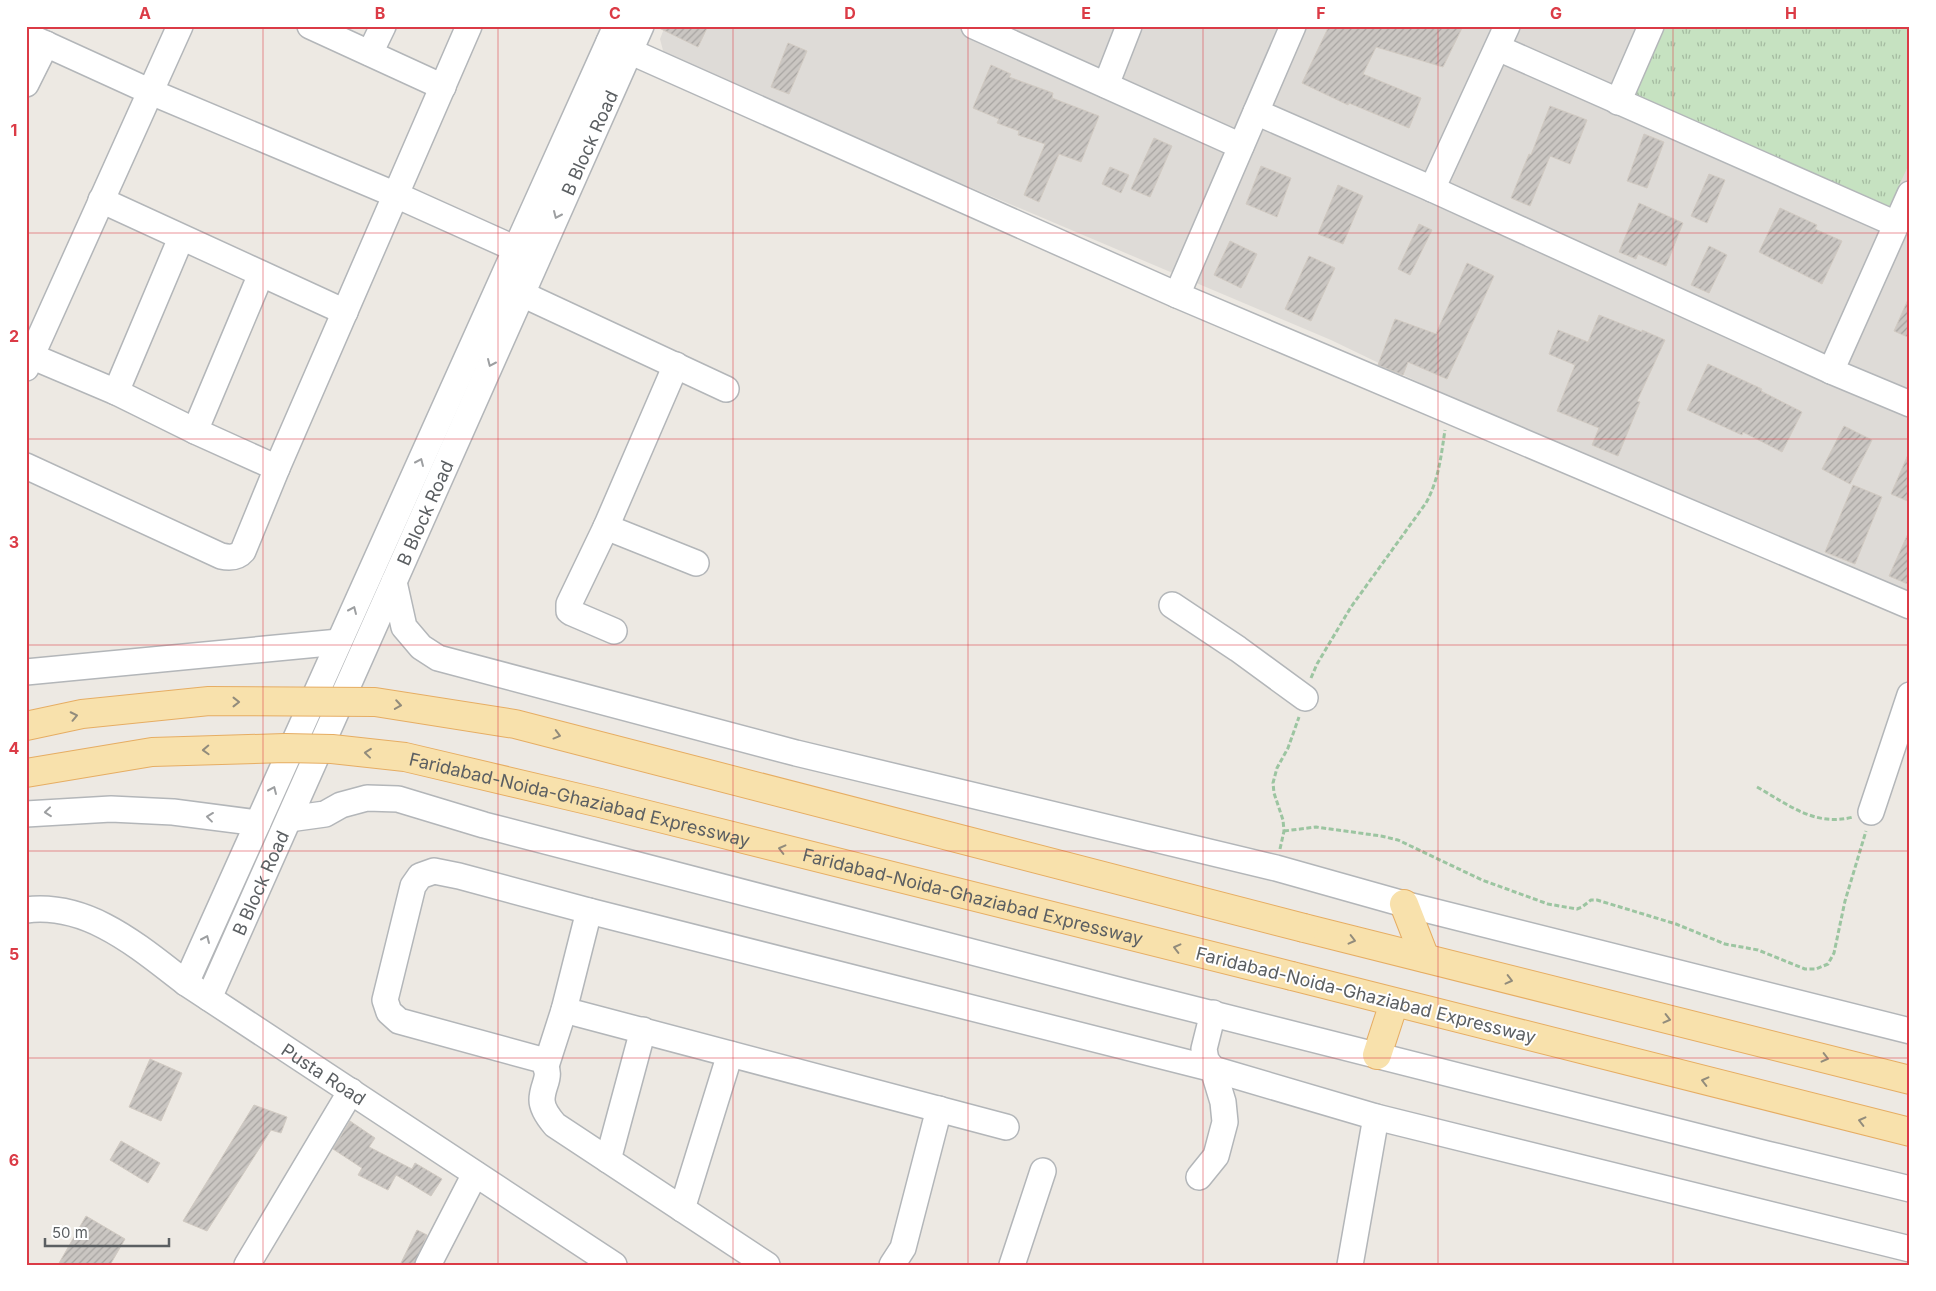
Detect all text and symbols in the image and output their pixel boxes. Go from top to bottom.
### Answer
text: A [139,3,151,23]
text: B [375,3,385,23]
text: C [609,3,621,23]
text: D [844,3,856,23]
text: E [1081,3,1091,23]
text: F [1316,3,1326,23]
text: G [1550,3,1562,23]
text: H [1785,3,1797,23]
street label: B Block Road [557,87,622,198]
text: 1 [11,120,17,140]
one-way arrow [553,210,564,219]
text: 2 [9,326,19,346]
one-way arrow [487,358,498,367]
street label: B Block Road [392,457,457,568]
one-way arrow [414,458,424,467]
text: 3 [9,532,19,552]
one-way arrow [347,606,358,615]
one-way arrow [232,697,240,707]
one-way arrow [393,700,402,710]
one-way arrow [69,711,78,722]
one-way arrow [553,729,562,740]
text: 4 [9,738,20,758]
one-way arrow [201,745,209,756]
one-way arrow [364,748,372,759]
street label: Faridabad-Noida-Ghaziabad Expressway [407,748,752,851]
one-way arrow [267,786,277,795]
one-way arrow [44,806,52,817]
one-way arrow [206,812,214,823]
street label: B Block Road [228,827,293,939]
one-way arrow [778,844,786,854]
street label: Faridabad-Noida-Ghaziabad Expressway [801,844,1145,949]
one-way arrow [1347,934,1356,945]
one-way arrow [200,935,211,944]
street label: Faridabad-Noida-Ghaziabad Expressway [1194,942,1538,1048]
one-way arrow [1174,943,1182,953]
text: 5 [9,944,19,964]
one-way arrow [1505,974,1513,984]
one-way arrow [1662,1013,1671,1024]
street label: Pusta Road [278,1039,370,1109]
one-way arrow [1820,1053,1828,1063]
one-way arrow [1700,1076,1709,1087]
one-way arrow [1859,1116,1867,1126]
text: 6 [9,1150,19,1170]
scale bar [45,1216,169,1248]
text: 50 m [52,1223,88,1242]

